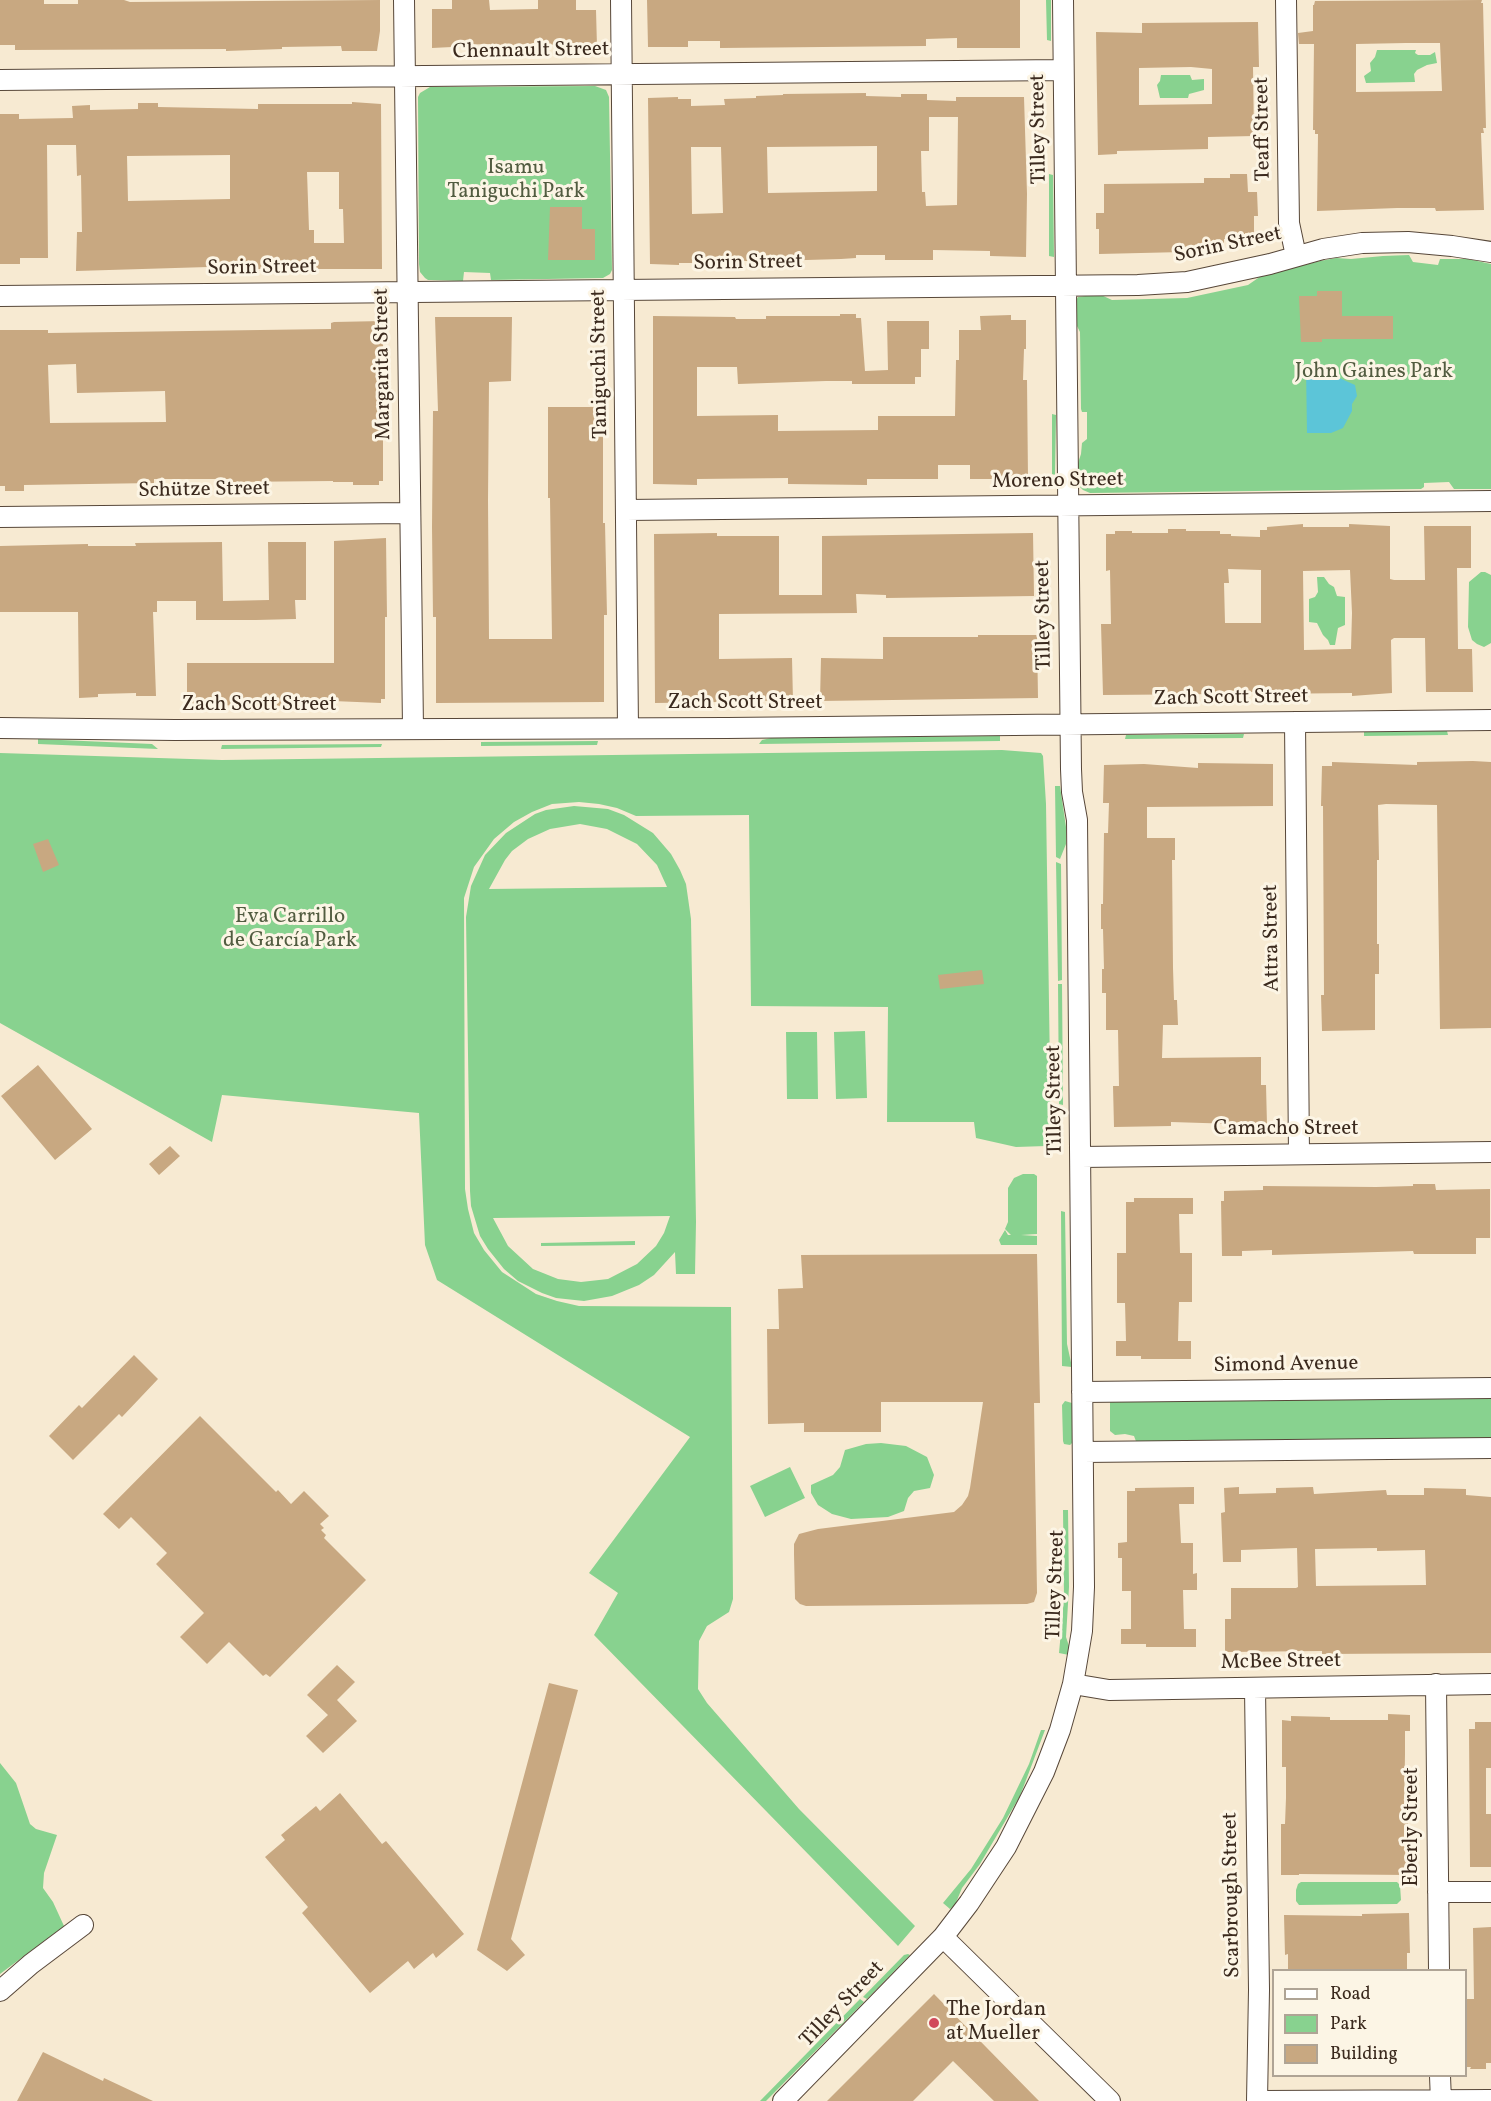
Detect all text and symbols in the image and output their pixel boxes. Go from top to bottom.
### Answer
street label: Chennault Street [453,38,609,66]
street label: Tilley Street [1026,74,1054,184]
street label: Teaff Street [1250,77,1278,181]
park label: Isamu Taniguchi Park [447,156,585,206]
street label: Sorin Street [1172,222,1284,270]
street label: Sorin Street [693,250,803,278]
street label: Sorin Street [207,255,317,283]
street label: Margarita Street [370,288,398,440]
street label: Taniguchi Street [587,289,615,439]
park label: John Gaines Park [1295,360,1453,386]
street label: Moreno Street [992,468,1124,496]
street label: Schütze Street [138,477,270,505]
street label: Tilley Street [1031,560,1059,670]
street label: Zach Scott Street [1153,685,1309,713]
street label: Zach Scott Street [667,691,823,717]
street label: Zach Scott Street [181,693,337,719]
street label: Attra Street [1259,884,1287,992]
park label: Eva Carrillo de García Park [223,905,357,955]
street label: Tilley Street [1042,1045,1070,1155]
street label: Camacho Street [1213,1117,1359,1143]
street label: Simond Avenue [1213,1352,1359,1380]
street label: Tilley Street [1042,1529,1072,1641]
street label: McBee Street [1220,1649,1342,1677]
street label: Eberly Street [1400,1767,1426,1887]
street label: Scarbrough Street [1219,1812,1247,1978]
street label: Tilley Street [796,1957,890,2053]
legend [1272,1969,1467,2077]
text: Road [1330,1982,1371,2007]
place label: The Jordan at Mueller [946,1998,1046,2048]
text: Park [1330,2012,1367,2037]
marker: The Jordan at Mueller [927,2016,941,2030]
text: Building [1330,2042,1398,2067]

